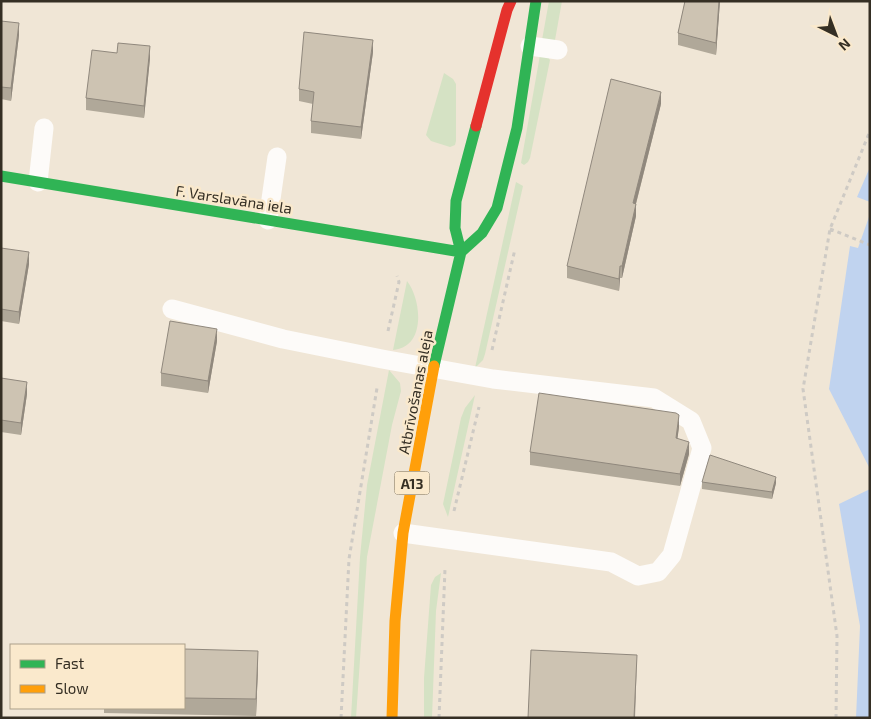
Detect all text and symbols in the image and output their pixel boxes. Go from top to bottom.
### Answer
north arrow [811,10,861,60]
text: N [836,35,854,55]
street label: F. Varslavāna iela [175,181,293,217]
street label: Atbrīvošanas aleja [394,328,437,456]
road number: A13 [394,472,430,494]
legend [10,644,185,709]
text: Fast [55,654,85,672]
text: Slow [55,679,89,697]

